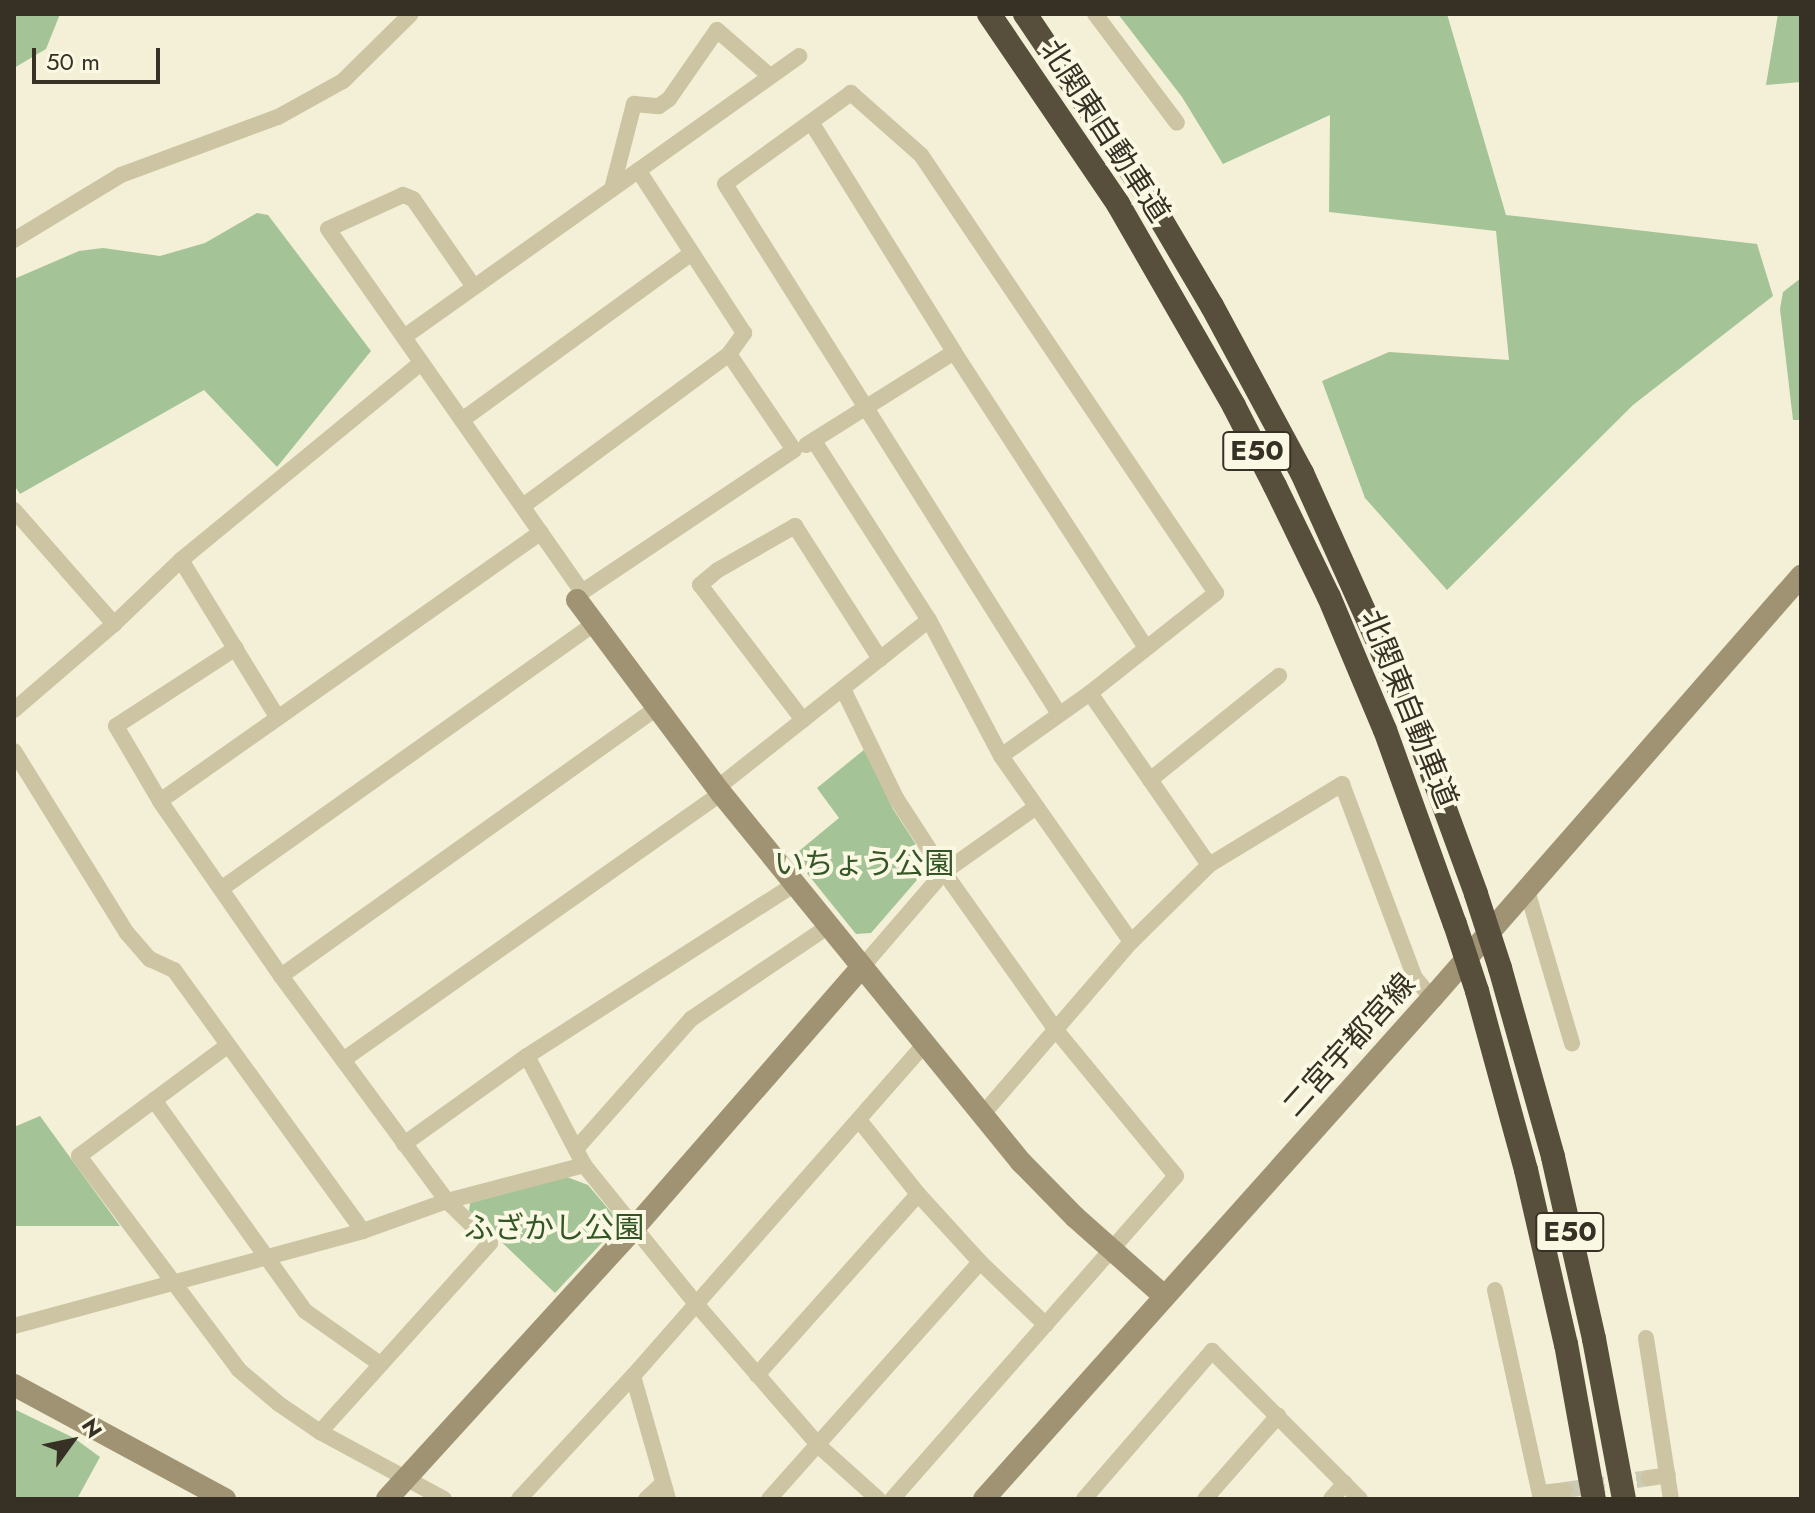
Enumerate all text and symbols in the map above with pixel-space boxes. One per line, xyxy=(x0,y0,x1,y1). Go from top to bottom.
scale bar xyxy=(36,32,164,82)
street label: 北関東自動車道 xyxy=(1033,33,1177,229)
text: 50 m xyxy=(46,44,100,79)
road number: E50 xyxy=(1221,427,1293,475)
street label: 北関東自動車道 xyxy=(1353,605,1465,813)
park label: いちょう公園 xyxy=(774,846,954,882)
street label: 二宮宇都宮線 xyxy=(1275,966,1423,1124)
road number: E50 xyxy=(1534,1208,1606,1256)
park label: ふざかし公園 xyxy=(464,1210,644,1246)
north arrow xyxy=(32,1401,112,1481)
text: N xyxy=(74,1412,110,1444)

